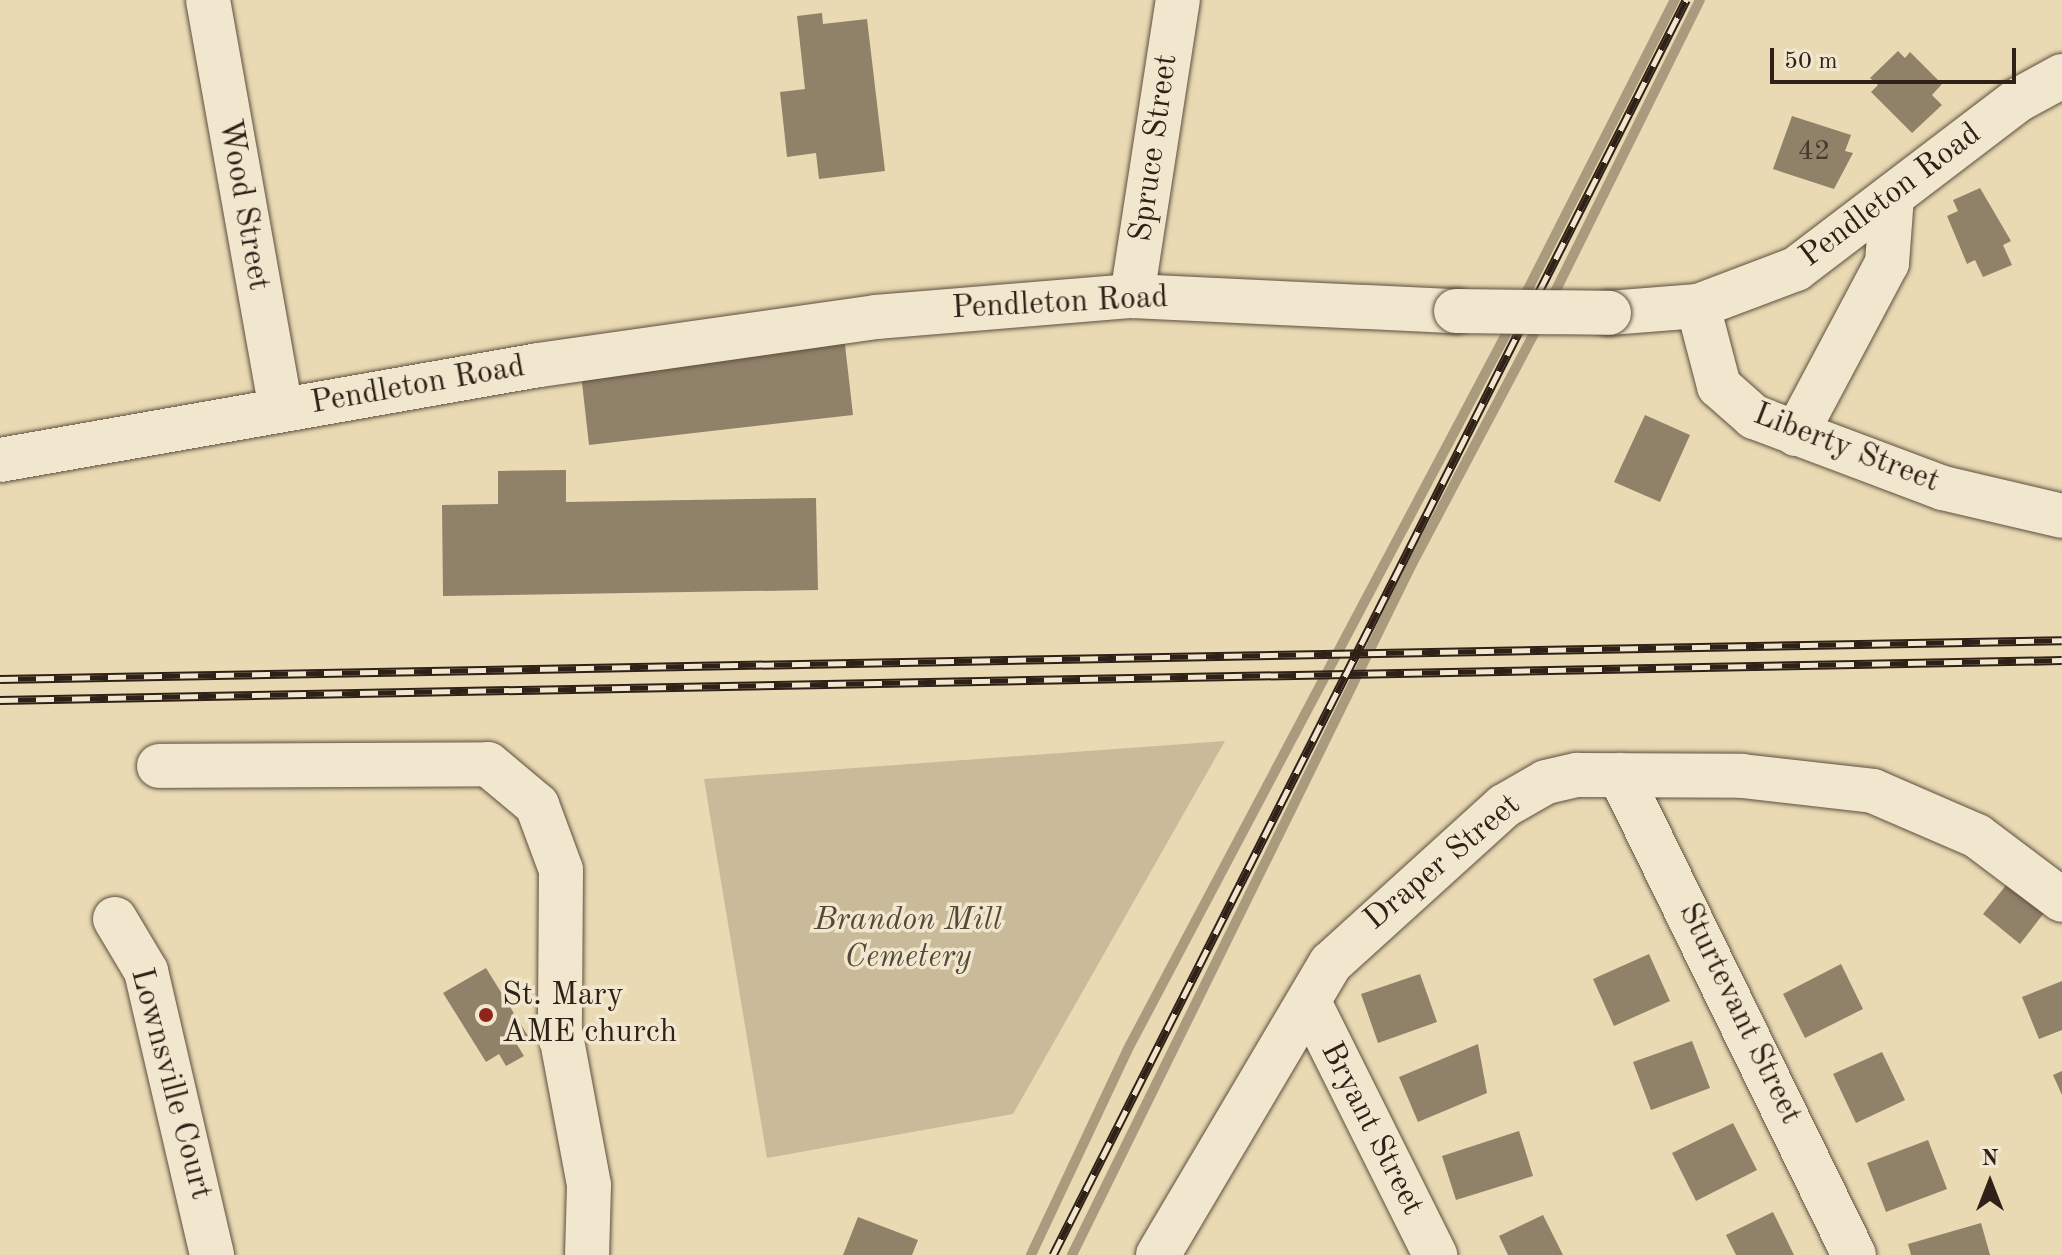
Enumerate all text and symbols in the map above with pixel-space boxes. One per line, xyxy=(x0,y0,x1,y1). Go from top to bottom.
scale bar xyxy=(1774,32,2020,82)
text: 50 m xyxy=(1784,50,1838,74)
street label: Spruce Street xyxy=(1123,52,1187,244)
street label: Pendleton Road xyxy=(1793,115,1989,277)
street label: Wood Street xyxy=(209,116,277,294)
house number: 42 xyxy=(1798,135,1830,169)
street label: Pendleton Road xyxy=(951,279,1169,329)
street label: Pendleton Road xyxy=(308,348,528,424)
street label: Liberty Street xyxy=(1748,396,1944,502)
street label: Draper Street xyxy=(1357,787,1529,939)
street label: Sturtevant Street xyxy=(1669,897,1809,1131)
park label: Brandon Mill Cemetery xyxy=(814,903,1002,978)
street label: Lownsville Court xyxy=(121,964,219,1204)
place label: St. Mary AME church xyxy=(502,978,677,1053)
marker: St. Mary AME church xyxy=(477,1006,495,1024)
street label: Bryant Street xyxy=(1311,1036,1431,1222)
north arrow xyxy=(1950,1143,2030,1223)
text: N xyxy=(1982,1148,1998,1170)

